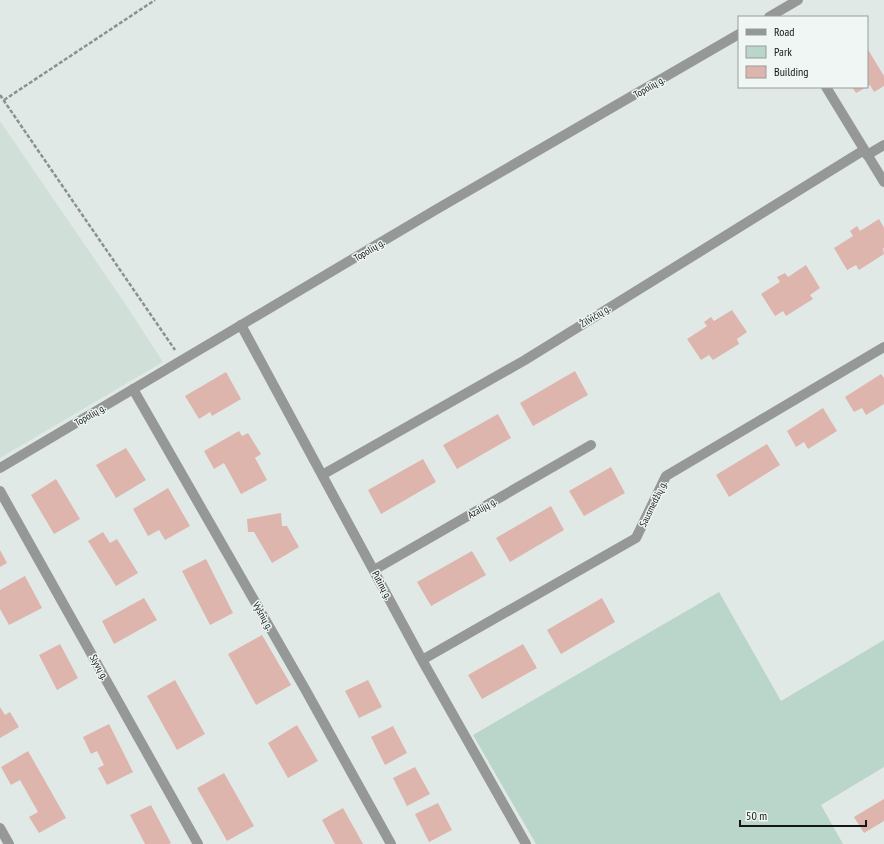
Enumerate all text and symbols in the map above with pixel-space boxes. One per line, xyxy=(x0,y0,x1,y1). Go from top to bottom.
legend xyxy=(738,16,868,88)
text: Road xyxy=(774,24,794,39)
text: Park xyxy=(774,44,792,59)
text: Building xyxy=(774,64,809,79)
street label: Topolių g. xyxy=(631,73,667,101)
street label: Topolių g. xyxy=(351,236,387,264)
street label: Žilvičių g. xyxy=(577,302,613,330)
street label: Topolių g. xyxy=(72,401,108,429)
street label: Sausmedžių g. xyxy=(636,479,670,529)
street label: Azalijų g. xyxy=(465,494,499,521)
street label: Putinų g. xyxy=(369,569,395,602)
street label: Vyšnių g. xyxy=(249,599,276,633)
street label: Slyvų g. xyxy=(87,652,111,682)
scale bar xyxy=(740,802,866,828)
text: 50 m xyxy=(746,808,767,823)

